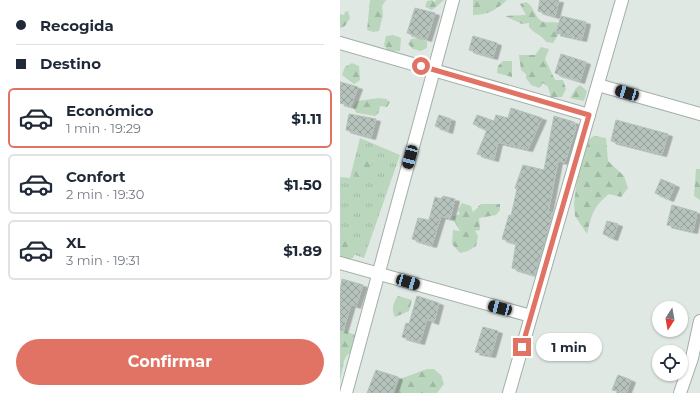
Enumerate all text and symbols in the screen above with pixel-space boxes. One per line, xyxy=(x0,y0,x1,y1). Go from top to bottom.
text: Recogida xyxy=(40,16,114,35)
text: Destino xyxy=(40,54,101,73)
route start xyxy=(412,57,430,75)
car xyxy=(614,84,640,102)
icon: car xyxy=(18,100,54,136)
text: Económico xyxy=(66,101,154,120)
text: $1.11 xyxy=(291,109,322,128)
text: 1 min · 19:29 xyxy=(66,120,141,136)
car xyxy=(401,144,419,170)
icon: car xyxy=(18,166,54,202)
text: Confort xyxy=(66,167,126,186)
text: $1.50 xyxy=(284,175,322,194)
text: 2 min · 19:30 xyxy=(66,186,144,202)
icon: car xyxy=(18,232,54,268)
text: XL xyxy=(66,233,85,252)
text: $1.89 xyxy=(283,241,322,260)
text: 3 min · 19:31 xyxy=(66,252,140,268)
car xyxy=(395,273,421,291)
car xyxy=(487,299,513,317)
north arrow xyxy=(652,301,688,337)
map controls xyxy=(652,301,688,381)
callout: 1 min xyxy=(536,333,602,361)
route end xyxy=(513,338,531,356)
button: Confirmar xyxy=(16,339,324,385)
text: 1 min xyxy=(551,339,587,355)
button: locate xyxy=(652,345,688,381)

